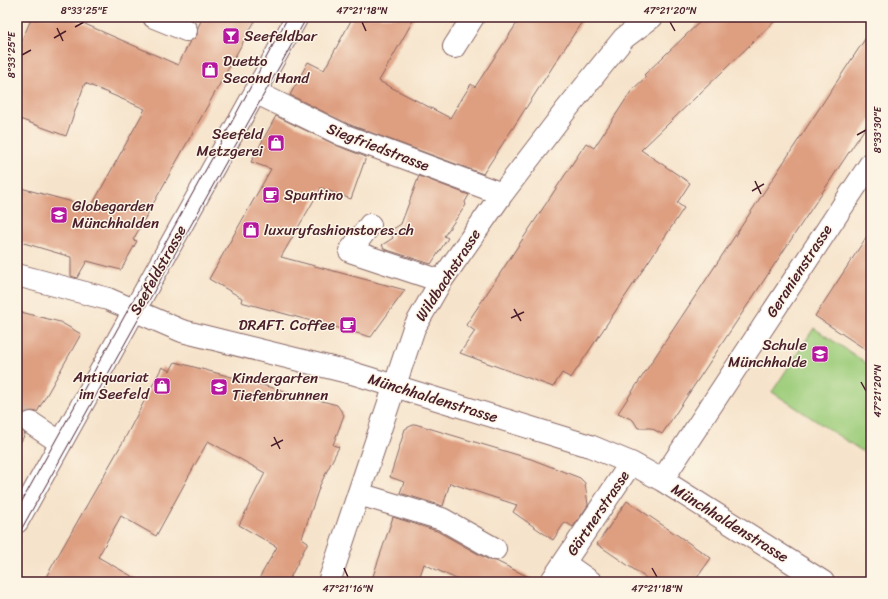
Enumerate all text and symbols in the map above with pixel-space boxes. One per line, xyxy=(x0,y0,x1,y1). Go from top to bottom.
text: 8°33'25"E xyxy=(61,2,109,20)
text: 47°21'18"N xyxy=(336,2,388,20)
text: 47°21'20"N xyxy=(643,2,697,20)
place label: Seefeldbar xyxy=(244,23,318,49)
bar icon: Seefeldbar xyxy=(221,26,241,46)
text: 8°33'25"E xyxy=(3,30,21,78)
place label: Duetto Second Hand xyxy=(223,48,310,91)
shop icon: Duetto Second Hand xyxy=(200,60,220,80)
text: 8°33'30"E xyxy=(869,105,887,153)
street label: Siegfriedstrasse xyxy=(323,115,433,179)
place label: Seefeld Metzgerei xyxy=(197,121,264,164)
shop icon: Seefeld Metzgerei xyxy=(266,133,286,153)
place label: Spuntino xyxy=(284,182,344,208)
cafe icon: Spuntino xyxy=(261,185,281,205)
place label: Globegarden Münchhalden xyxy=(72,193,159,236)
school or university icon: Globegarden Münchhalden xyxy=(49,205,69,225)
place label: luxuryfashionstores.ch xyxy=(264,217,414,243)
street label: Geranienstrasse xyxy=(759,219,839,323)
street label: Seefeldstrasse xyxy=(122,220,194,320)
shop icon: luxuryfashionstores.ch xyxy=(241,220,261,240)
street label: Wildbachstrasse xyxy=(408,223,488,326)
place label: DRAFT. Coffee xyxy=(238,312,335,338)
cafe icon: DRAFT. Coffee xyxy=(338,315,358,335)
place label: Schule Münchhalde xyxy=(728,332,807,375)
school or university icon: Schule Münchhalde xyxy=(810,344,830,364)
place label: Antiquariat im Seefeld xyxy=(72,364,150,407)
text: 47°21'20"N xyxy=(869,364,887,418)
place label: Kindergarten Tiefenbrunnen xyxy=(232,365,328,408)
street label: Münchhaldenstrasse xyxy=(365,366,501,430)
shop icon: Antiquariat im Seefeld xyxy=(152,376,172,396)
school or university icon: Kindergarten Tiefenbrunnen xyxy=(209,377,229,397)
street label: Gärtnerstrasse xyxy=(560,465,636,561)
street label: Münchhaldenstrasse xyxy=(666,476,794,570)
text: 47°21'16"N xyxy=(322,580,374,598)
text: 47°21'18"N xyxy=(631,580,683,598)

